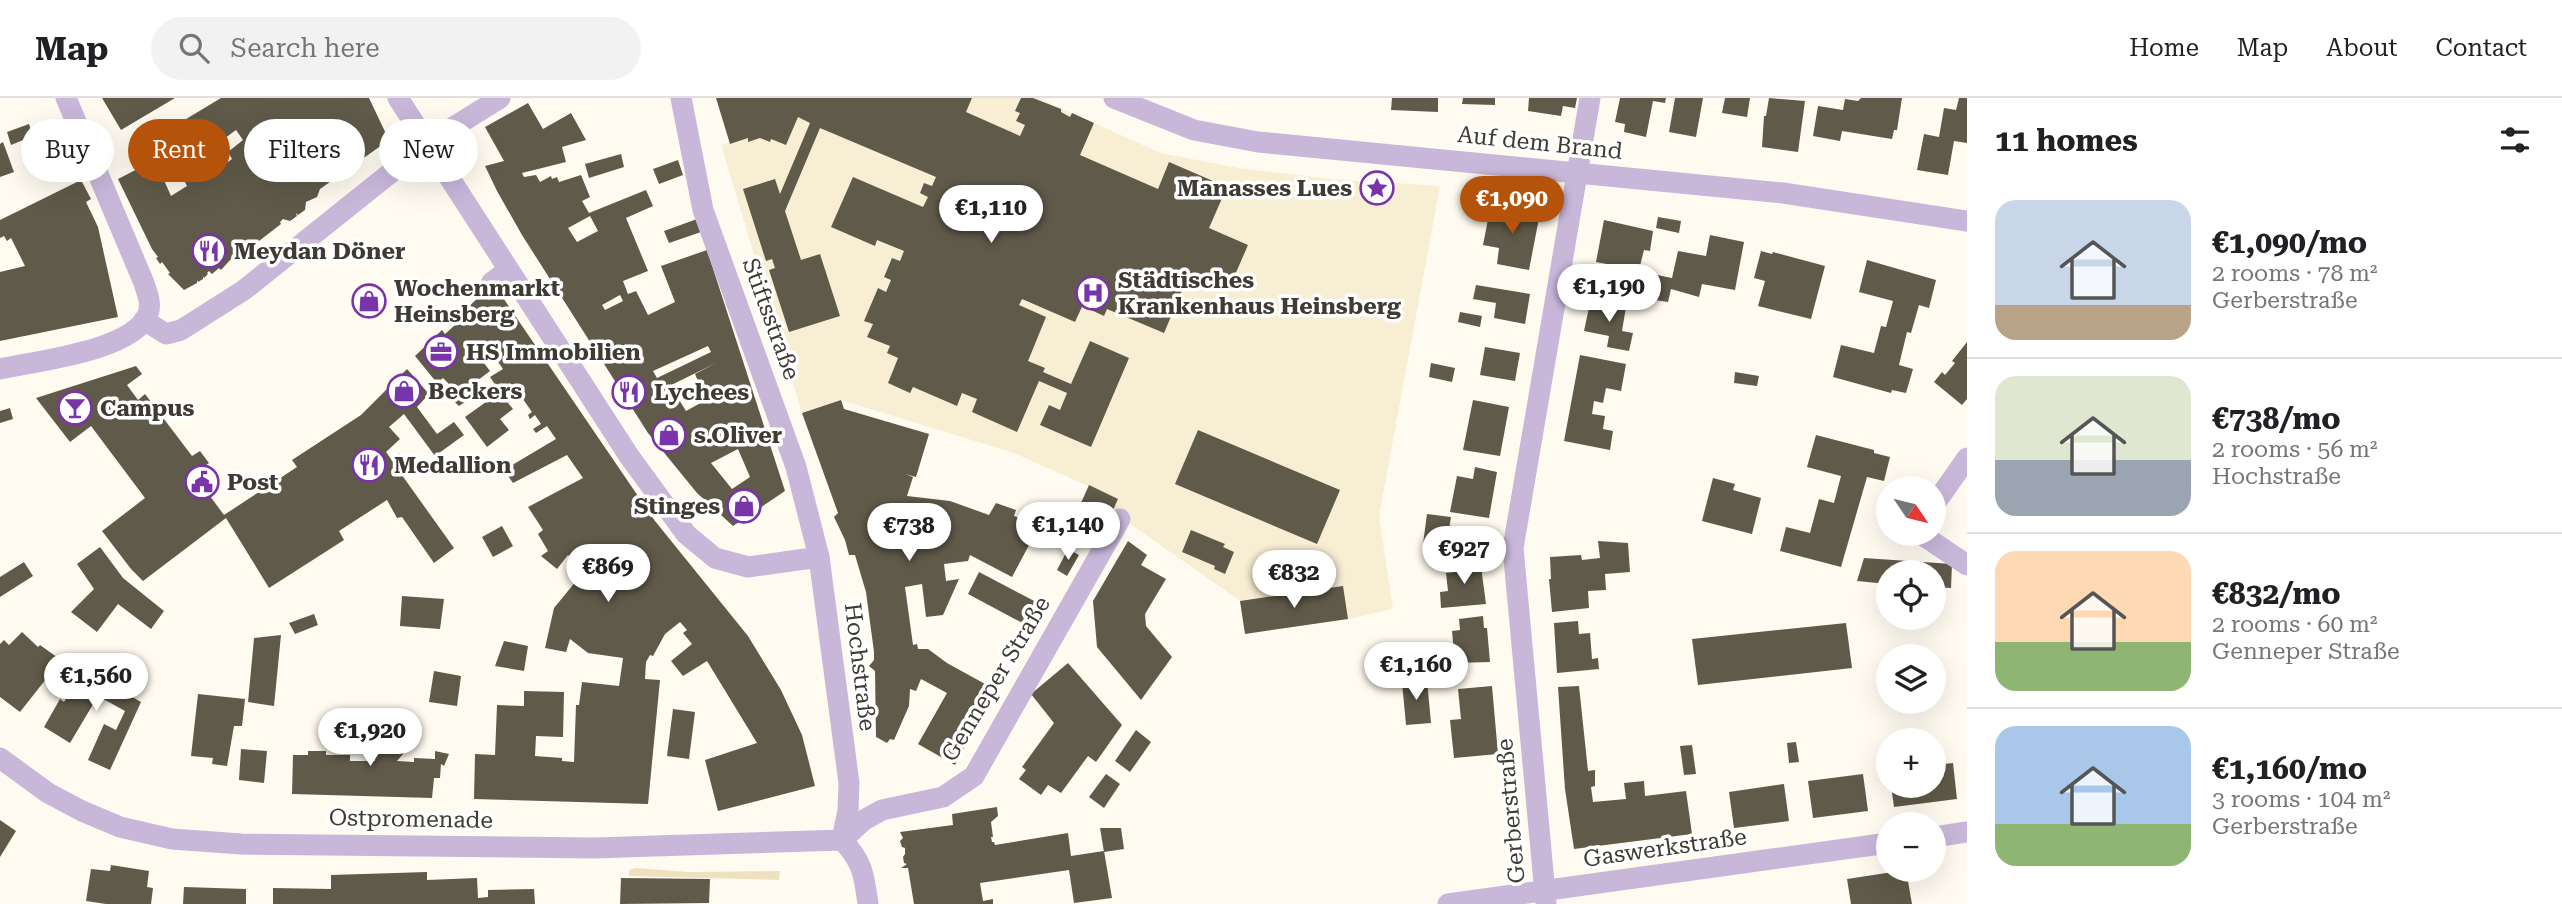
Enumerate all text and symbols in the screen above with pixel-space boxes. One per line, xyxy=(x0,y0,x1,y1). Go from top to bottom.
search box xyxy=(151,17,641,80)
text: Map xyxy=(35,29,109,68)
icon: search xyxy=(175,29,213,67)
text: Search here xyxy=(231,33,380,63)
text: Home xyxy=(2129,34,2199,62)
text: Map xyxy=(2237,34,2288,62)
text: About xyxy=(2326,34,2397,62)
text: Contact xyxy=(2435,34,2527,62)
chip: Buy xyxy=(21,119,114,182)
chip: Rent xyxy=(128,119,230,182)
chip: Filters xyxy=(244,119,365,182)
chip: New xyxy=(379,119,478,182)
street label: Auf dem Brand xyxy=(1456,121,1624,165)
icon: filters xyxy=(2496,121,2534,159)
text: 11 homes xyxy=(1995,123,2138,158)
place icon: Manasses Lues xyxy=(1358,169,1396,207)
place label: Manasses Lues xyxy=(1177,175,1352,202)
pin: €1,090 xyxy=(1455,176,1569,236)
text: €1,090 xyxy=(1476,185,1548,212)
pin: €1,110 xyxy=(934,186,1048,245)
text: €1,110 xyxy=(955,194,1027,221)
text: €1,090/mo xyxy=(2212,225,2367,260)
icon: home xyxy=(2051,228,2135,312)
restaurant icon: Meydan Döner xyxy=(190,232,228,270)
place label: Meydan Döner xyxy=(234,238,405,265)
street label: Stiftsstraße xyxy=(737,255,805,383)
text: 2 rooms · 78 m² xyxy=(2212,260,2378,287)
pin: €1,190 xyxy=(1552,264,1666,324)
place label: Städtisches Krankenhaus Heinsberg xyxy=(1118,267,1402,320)
text: €1,190 xyxy=(1573,273,1645,300)
hospital icon: Städtisches Krankenhaus Heinsberg xyxy=(1074,274,1112,312)
place label: Wochenmarkt Heinsberg xyxy=(394,275,560,328)
shop icon: Wochenmarkt Heinsberg xyxy=(350,282,388,320)
text: Gerberstraße xyxy=(2212,287,2358,314)
office icon: HS Immobilien xyxy=(422,333,460,371)
place label: HS Immobilien xyxy=(466,339,641,366)
shop icon: Beckers xyxy=(385,372,423,410)
restaurant icon: Lychees xyxy=(610,373,648,411)
place label: Beckers xyxy=(428,378,522,405)
place label: Lychees xyxy=(654,379,749,406)
bar icon: Campus xyxy=(56,389,94,427)
place label: Campus xyxy=(100,395,195,422)
text: €738/mo xyxy=(2212,401,2341,436)
icon: home xyxy=(2051,404,2135,488)
shop icon: s.Oliver xyxy=(650,416,688,454)
place label: s.Oliver xyxy=(694,422,782,449)
text: 2 rooms · 56 m² xyxy=(2212,436,2378,463)
restaurant icon: Medallion xyxy=(350,446,388,484)
place label: Medallion xyxy=(394,452,512,479)
public building icon: Post xyxy=(183,463,221,501)
text: Hochstraße xyxy=(2212,463,2341,490)
place label: Post xyxy=(227,469,278,496)
north arrow xyxy=(1876,476,1946,546)
map controls xyxy=(1876,476,1946,882)
shop icon: Stinges xyxy=(725,487,763,525)
place label: Stinges xyxy=(634,493,720,520)
pin: €1,140 xyxy=(1011,503,1125,562)
pin: €738 xyxy=(868,504,950,563)
text: €1,140 xyxy=(1032,511,1104,538)
text: €738 xyxy=(883,512,935,539)
pin: €927 xyxy=(1423,526,1505,586)
text: €927 xyxy=(1438,535,1490,562)
pin: €869 xyxy=(567,545,649,604)
pin: €832 xyxy=(1253,550,1335,610)
text: €869 xyxy=(582,553,634,580)
text: €832 xyxy=(1268,559,1320,586)
button: locate xyxy=(1876,560,1946,630)
text: €832/mo xyxy=(2212,576,2341,611)
icon: home xyxy=(2051,579,2135,663)
street label: Genneper Straße xyxy=(936,592,1056,766)
street label: Hochstraße xyxy=(839,601,881,733)
text: 2 rooms · 60 m² xyxy=(2212,611,2378,638)
text: Genneper Straße xyxy=(2212,638,2400,665)
pin: €1,160 xyxy=(1359,642,1473,702)
button: layers xyxy=(1876,644,1946,714)
text: €1,160 xyxy=(1380,651,1452,678)
pin: €1,560 xyxy=(39,654,153,713)
text: €1,560 xyxy=(60,662,132,689)
pin: €1,920 xyxy=(313,708,427,768)
text: €1,920 xyxy=(334,717,406,744)
button: + xyxy=(1876,728,1946,798)
street label: Gerberstraße xyxy=(1491,737,1531,885)
text: €1,160/mo xyxy=(2212,751,2367,786)
icon: home xyxy=(2051,754,2135,838)
text: 3 rooms · 104 m² xyxy=(2212,786,2390,813)
street label: Ostpromenade xyxy=(329,804,493,834)
button: − xyxy=(1876,812,1946,882)
text: Gerberstraße xyxy=(2212,813,2358,840)
street label: Gaswerkstraße xyxy=(1582,823,1748,873)

